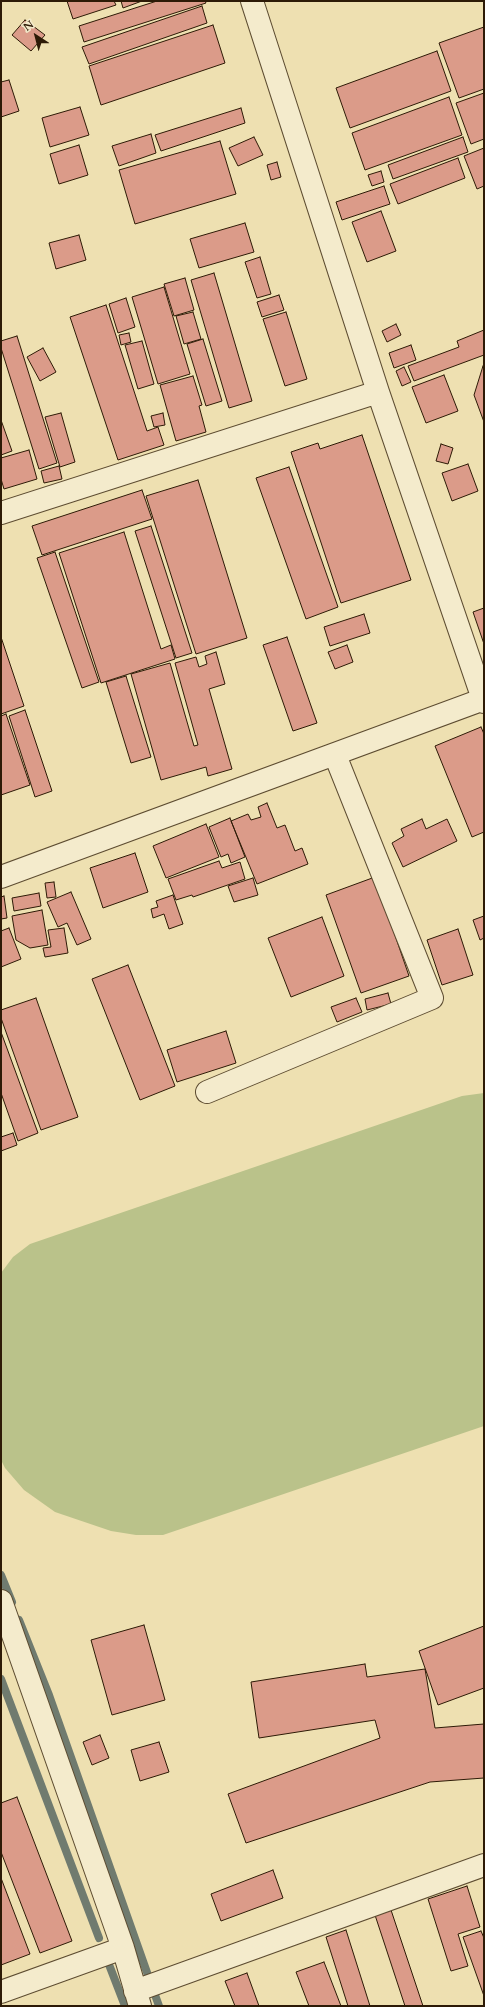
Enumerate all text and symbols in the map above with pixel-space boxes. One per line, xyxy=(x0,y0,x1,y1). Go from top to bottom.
north arrow xyxy=(16,16,56,56)
text: N xyxy=(20,17,37,35)

